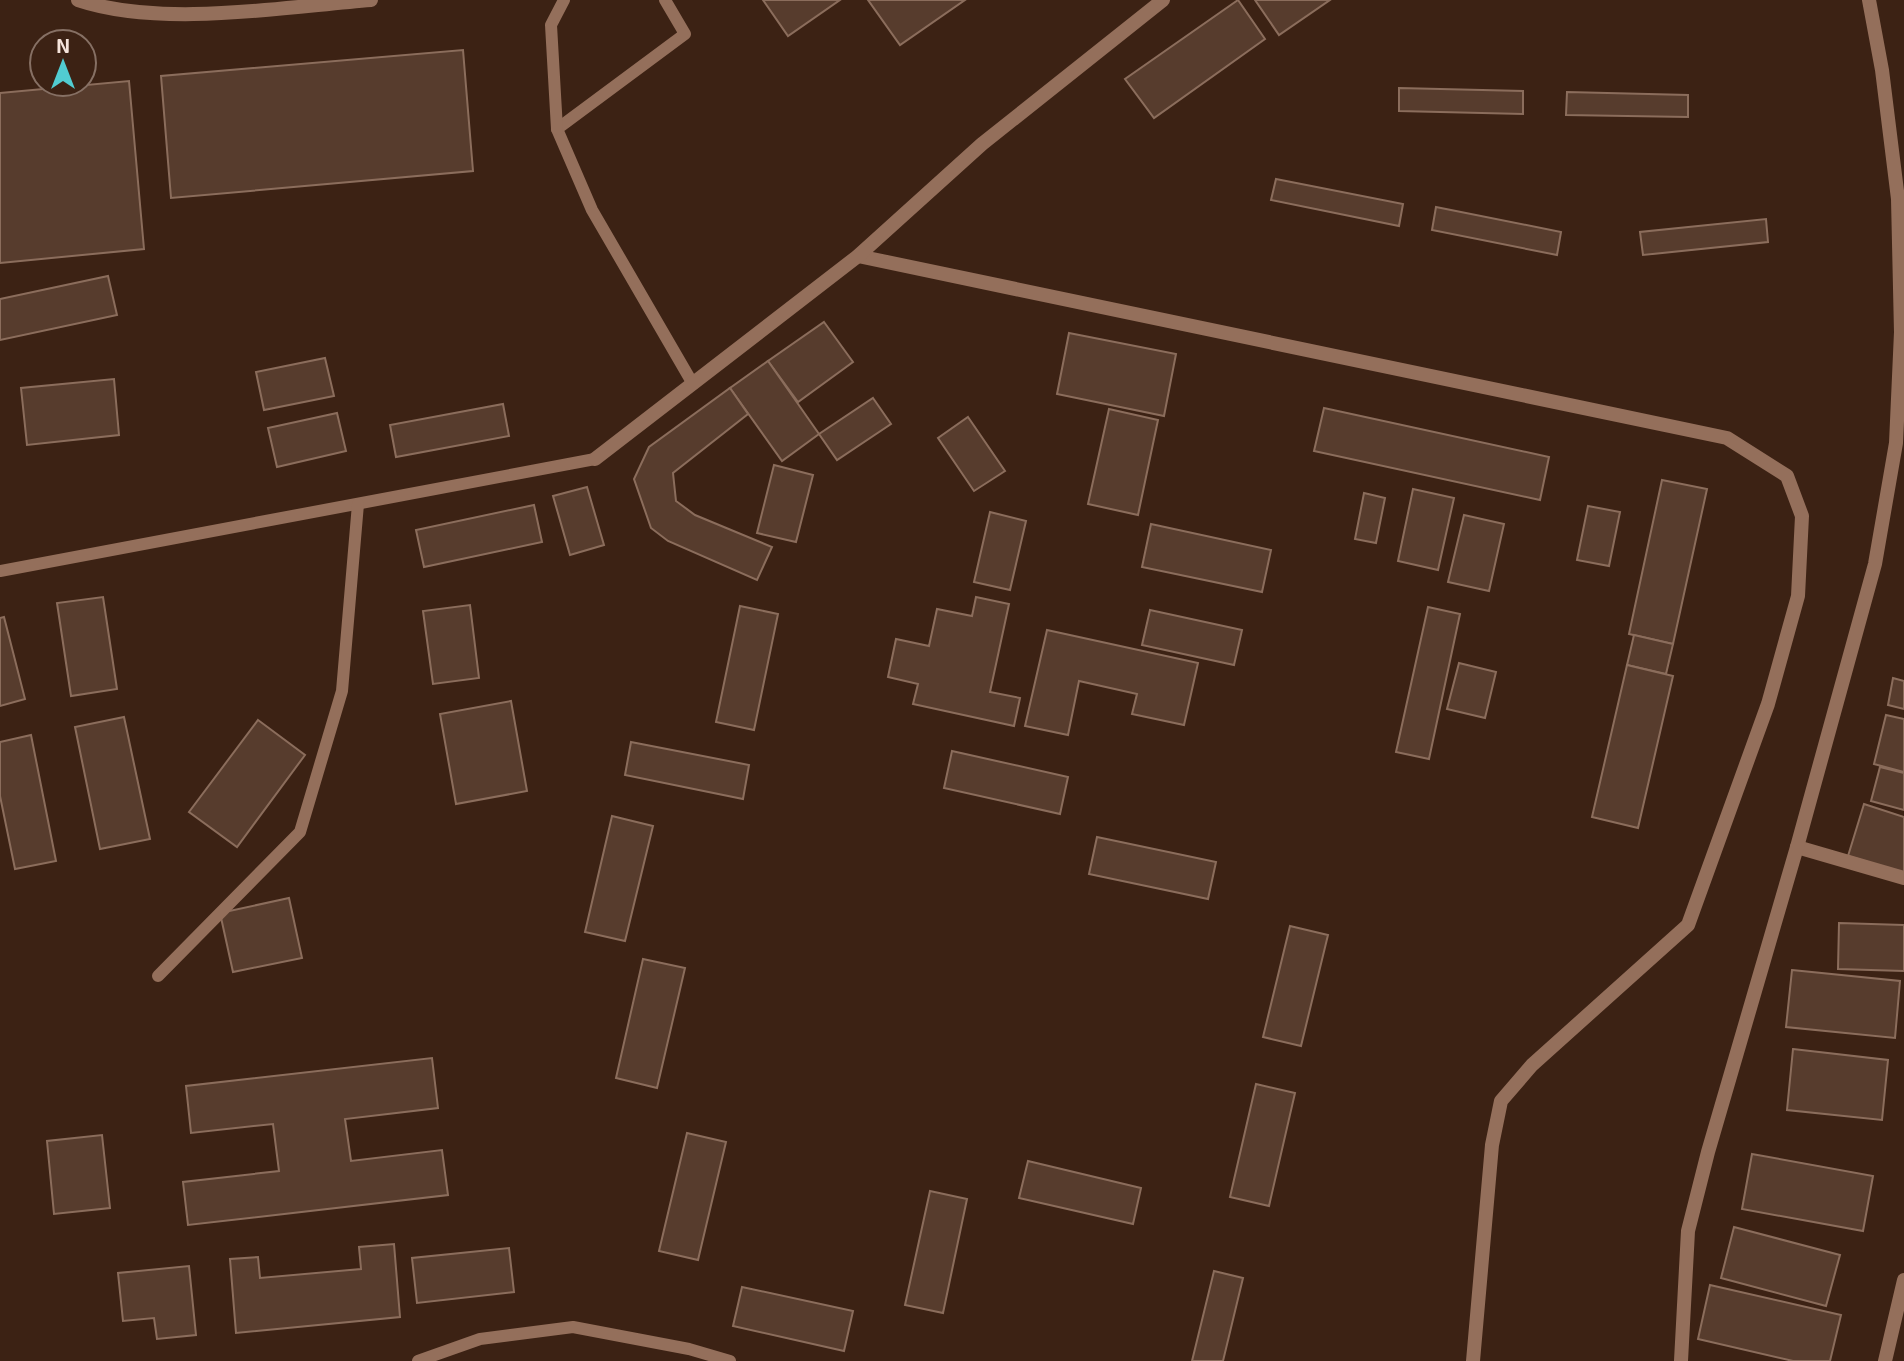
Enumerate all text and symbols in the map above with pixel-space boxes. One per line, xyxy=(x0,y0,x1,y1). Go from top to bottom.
north arrow xyxy=(28,28,98,98)
text: N xyxy=(56,34,70,57)

